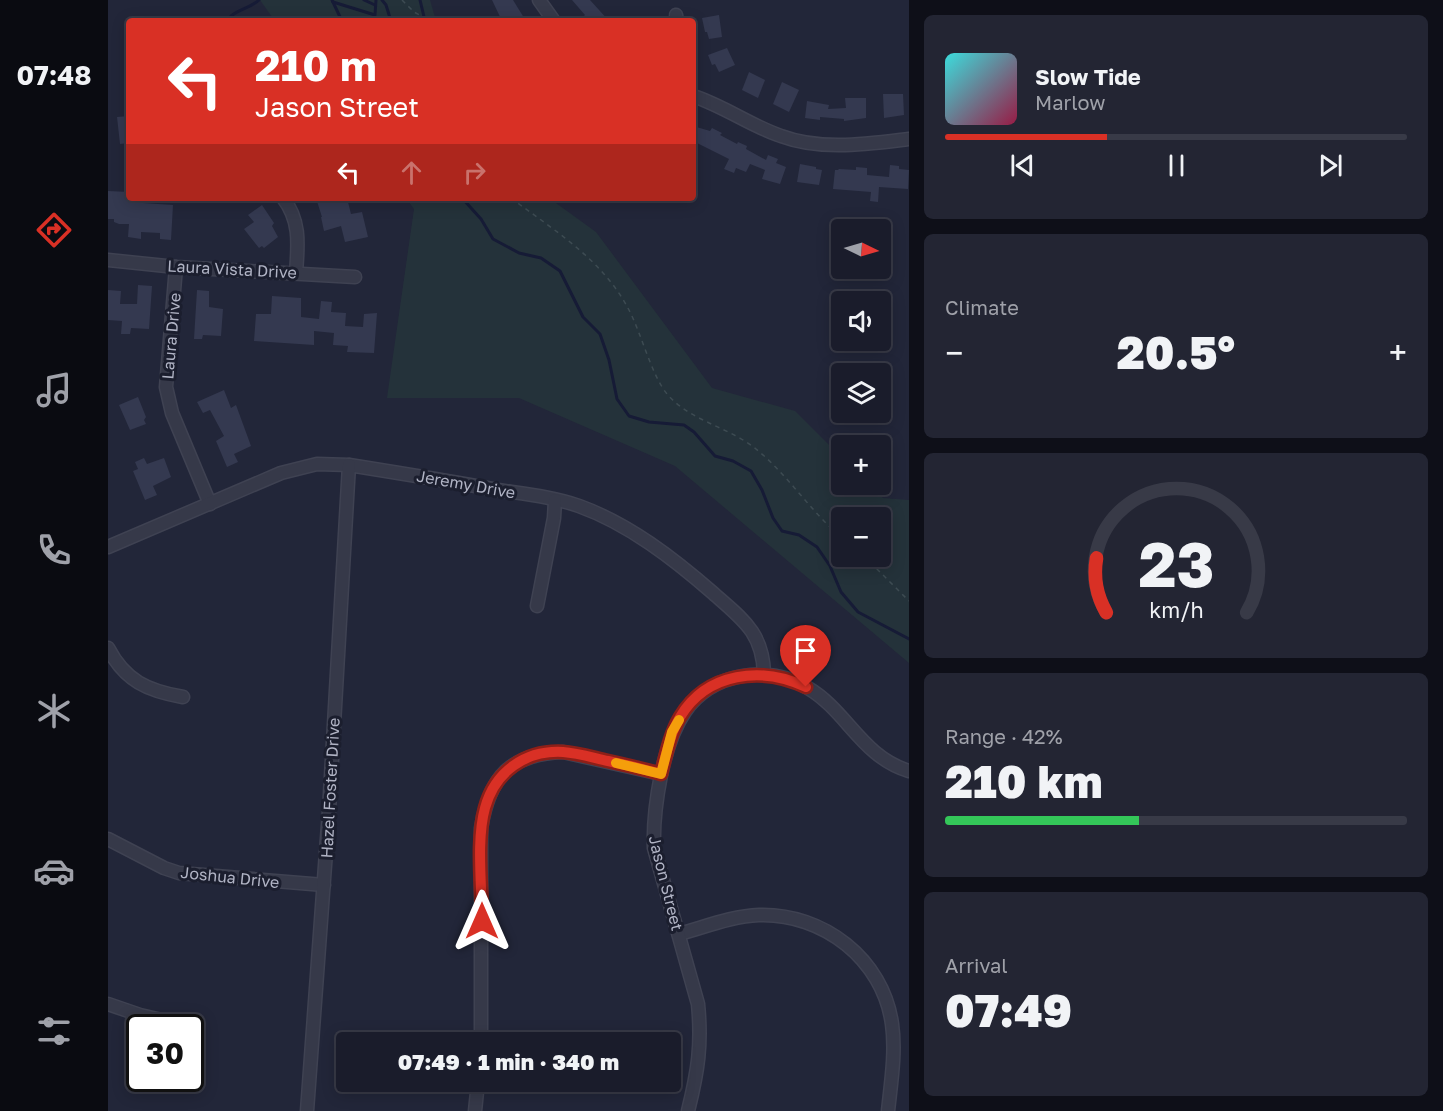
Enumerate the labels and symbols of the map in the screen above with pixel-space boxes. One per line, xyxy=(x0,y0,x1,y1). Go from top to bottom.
north arrow xyxy=(831,219,891,279)
street label: Laura Vista Drive xyxy=(167,256,297,282)
street label: Laura Drive xyxy=(157,292,185,380)
street label: Jeremy Drive xyxy=(415,465,517,503)
pin xyxy=(780,625,831,687)
street label: Hazel Foster Drive xyxy=(316,717,344,859)
street label: Jason Street xyxy=(645,833,687,933)
street label: Joshua Drive xyxy=(180,862,280,892)
position arrow xyxy=(450,889,514,953)
speed limit sign: 30 xyxy=(126,1014,204,1092)

